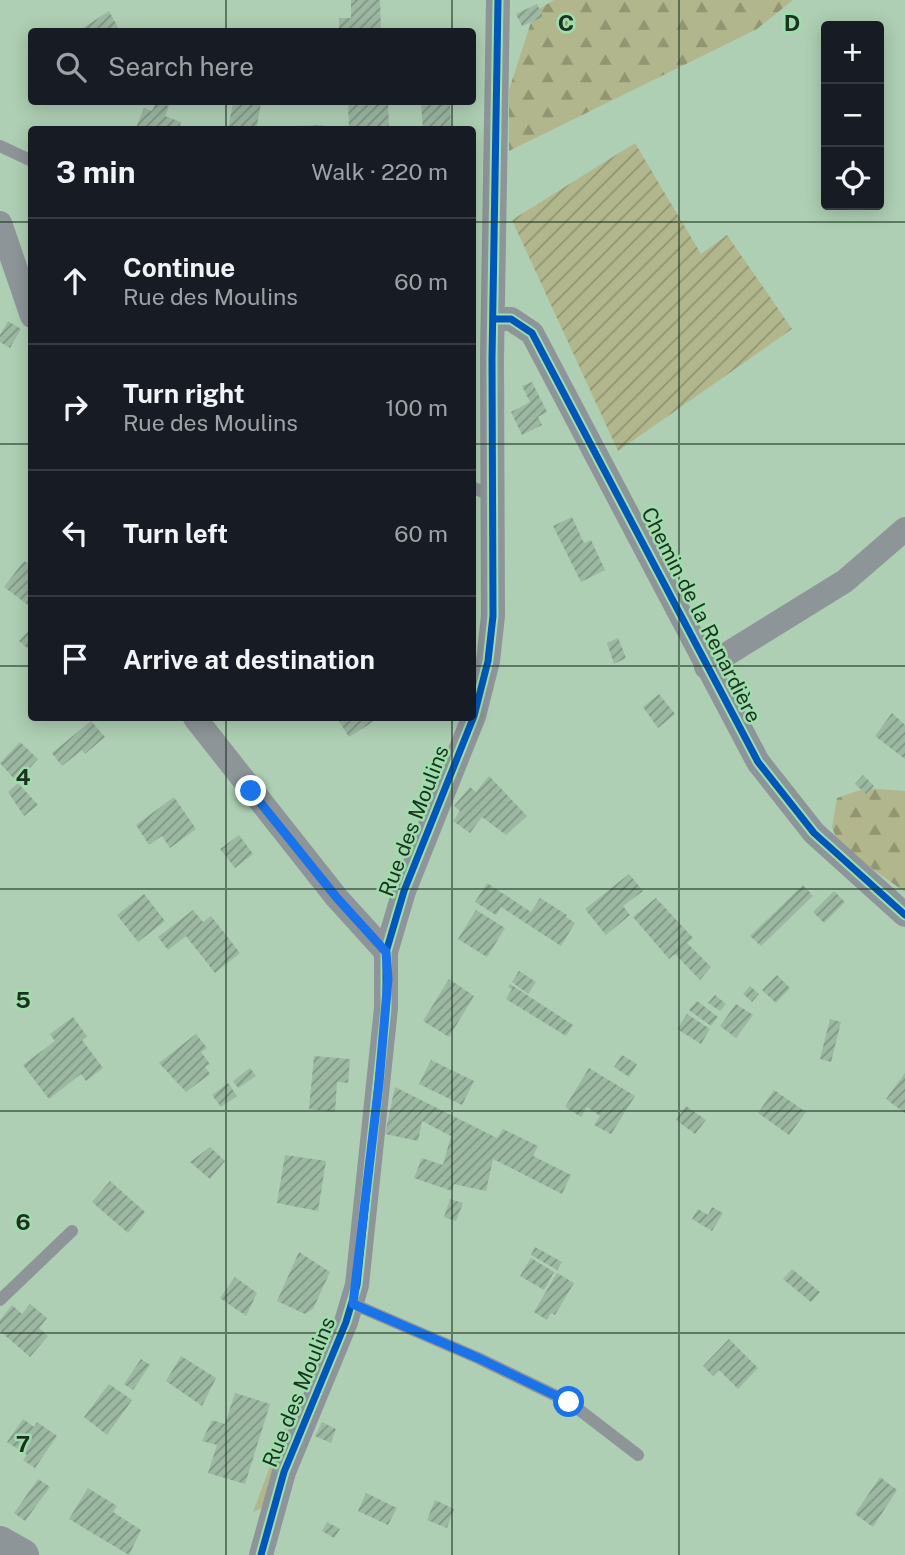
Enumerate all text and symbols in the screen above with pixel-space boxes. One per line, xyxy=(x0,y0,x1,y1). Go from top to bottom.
text: C xyxy=(558,9,574,36)
text: D xyxy=(784,9,800,36)
map controls xyxy=(821,21,884,210)
button: + xyxy=(821,21,884,84)
search box xyxy=(28,28,476,105)
icon: search xyxy=(52,48,90,86)
text: Search here xyxy=(108,51,254,82)
button: − xyxy=(821,84,884,147)
button: locate xyxy=(821,147,884,210)
text: 3 min xyxy=(56,154,135,190)
text: Walk · 220 m xyxy=(311,158,448,185)
text: Continue xyxy=(123,252,235,283)
icon: ahead xyxy=(56,262,94,300)
text: 60 m xyxy=(394,268,448,295)
text: Rue des Moulins xyxy=(123,283,298,310)
text: Turn right xyxy=(123,378,245,409)
icon: right xyxy=(56,388,94,426)
text: 100 m xyxy=(385,394,448,421)
text: Rue des Moulins xyxy=(123,409,298,436)
street label: Chemin de la Renardière xyxy=(636,503,767,727)
icon: left xyxy=(56,514,94,552)
text: Turn left xyxy=(123,518,228,549)
text: 60 m xyxy=(394,520,448,547)
icon: arrive xyxy=(56,640,94,678)
text: Arrive at destination xyxy=(123,644,375,675)
street label: Rue des Moulins xyxy=(373,742,454,900)
text: 4 xyxy=(15,763,31,790)
route end xyxy=(235,775,266,806)
text: 5 xyxy=(15,986,31,1013)
text: 6 xyxy=(15,1208,31,1235)
street label: Rue des Moulins xyxy=(257,1313,340,1471)
route start xyxy=(553,1386,584,1417)
text: 7 xyxy=(16,1430,30,1457)

